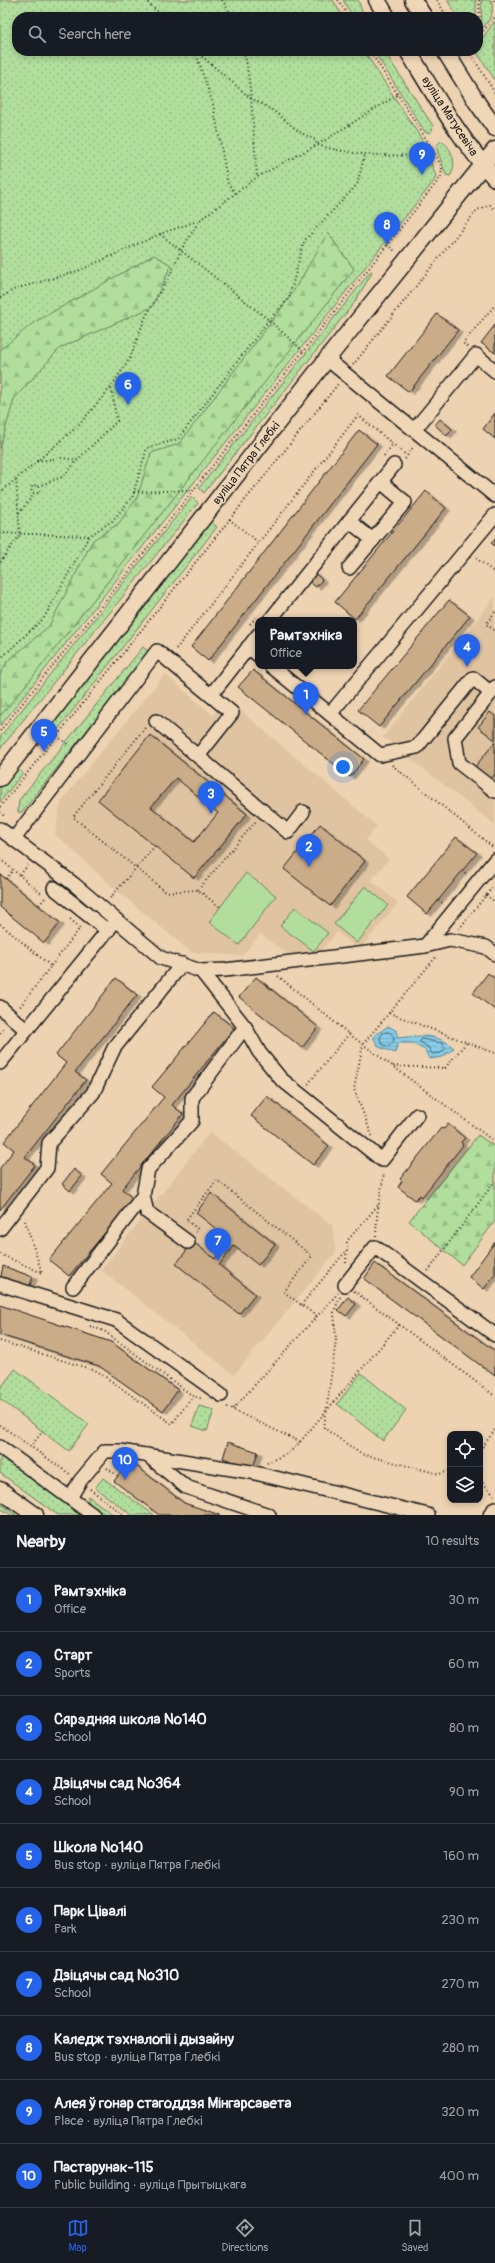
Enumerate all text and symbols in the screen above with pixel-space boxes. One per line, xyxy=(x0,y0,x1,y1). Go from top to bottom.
search box xyxy=(12,12,483,56)
icon: search xyxy=(26,23,48,45)
text: Search here xyxy=(58,25,131,44)
street label: вуліца Матусевіча xyxy=(418,74,481,159)
pin: 9 xyxy=(409,142,435,175)
pin: 8 xyxy=(374,212,400,245)
pin: 6 xyxy=(115,372,141,405)
street label: вуліца Пятра Глебкі xyxy=(209,419,283,508)
popup xyxy=(255,617,357,669)
text: Рамтэхніка xyxy=(270,626,342,645)
pin: 4 xyxy=(454,634,480,667)
text: Office xyxy=(270,645,302,661)
pin: 1 xyxy=(293,682,319,715)
pin: 5 xyxy=(31,719,57,752)
your location xyxy=(333,757,353,777)
pin: 3 xyxy=(198,781,224,814)
pin: 2 xyxy=(296,834,322,867)
pin: 7 xyxy=(205,1228,231,1261)
map controls xyxy=(447,1431,483,1503)
button: locate xyxy=(447,1431,483,1467)
pin: 10 xyxy=(112,1447,138,1480)
button: layers xyxy=(447,1467,483,1503)
text: Nearby xyxy=(16,1531,65,1552)
text: 10 results xyxy=(425,1533,479,1549)
text: Рамтэхніка xyxy=(54,1582,126,1601)
text: 1 xyxy=(26,1592,32,1608)
text: 30 m xyxy=(449,1592,479,1608)
text: Office xyxy=(54,1601,86,1617)
text: Старт xyxy=(54,1646,92,1665)
text: 2 xyxy=(25,1656,33,1672)
text: 60 m xyxy=(448,1656,479,1672)
text: Sports xyxy=(54,1665,90,1681)
text: Сярэдняя школа №140 xyxy=(54,1710,207,1729)
text: 3 xyxy=(25,1720,33,1736)
text: 80 m xyxy=(449,1720,479,1736)
text: School xyxy=(54,1729,91,1745)
text: Дзіцячы сад №364 xyxy=(54,1774,181,1793)
text: 4 xyxy=(25,1784,33,1800)
text: 90 m xyxy=(449,1784,479,1800)
text: School xyxy=(54,1793,91,1809)
text: Школа №140 xyxy=(54,1838,143,1857)
text: 5 xyxy=(25,1848,33,1864)
text: 160 m xyxy=(443,1848,479,1864)
text: Bus stop · вуліца Пятра Глебкі xyxy=(54,1857,220,1873)
text: Парк Цівалі xyxy=(54,1902,126,1921)
text: 6 xyxy=(25,1912,33,1928)
text: 230 m xyxy=(442,1912,479,1928)
text: Park xyxy=(54,1921,77,1937)
text: Дзіцячы сад №310 xyxy=(54,1966,179,1985)
text: 7 xyxy=(26,1976,32,1992)
text: 270 m xyxy=(442,1976,479,1992)
text: School xyxy=(54,1985,91,2001)
text: Каледж тэхналогіі і дызайну xyxy=(54,2030,234,2049)
text: 8 xyxy=(26,2040,32,2056)
text: 280 m xyxy=(442,2040,479,2056)
text: Bus stop · вуліца Пятра Глебкі xyxy=(54,2049,220,2065)
text: Алея ў гонар стагоддзя Мінгарсавета xyxy=(54,2094,292,2113)
text: 9 xyxy=(26,2104,32,2120)
text: 320 m xyxy=(441,2104,479,2120)
text: Place · вуліца Пятра Глебкі xyxy=(54,2113,203,2129)
text: Пастарунак-115 xyxy=(54,2158,154,2177)
text: 10 xyxy=(22,2168,36,2184)
text: 400 m xyxy=(439,2168,479,2184)
text: Public building · вуліца Прытыцкага xyxy=(54,2177,246,2193)
tab: Map xyxy=(67,2217,89,2254)
tab: Directions xyxy=(222,2217,268,2254)
tab: Saved xyxy=(401,2217,428,2254)

